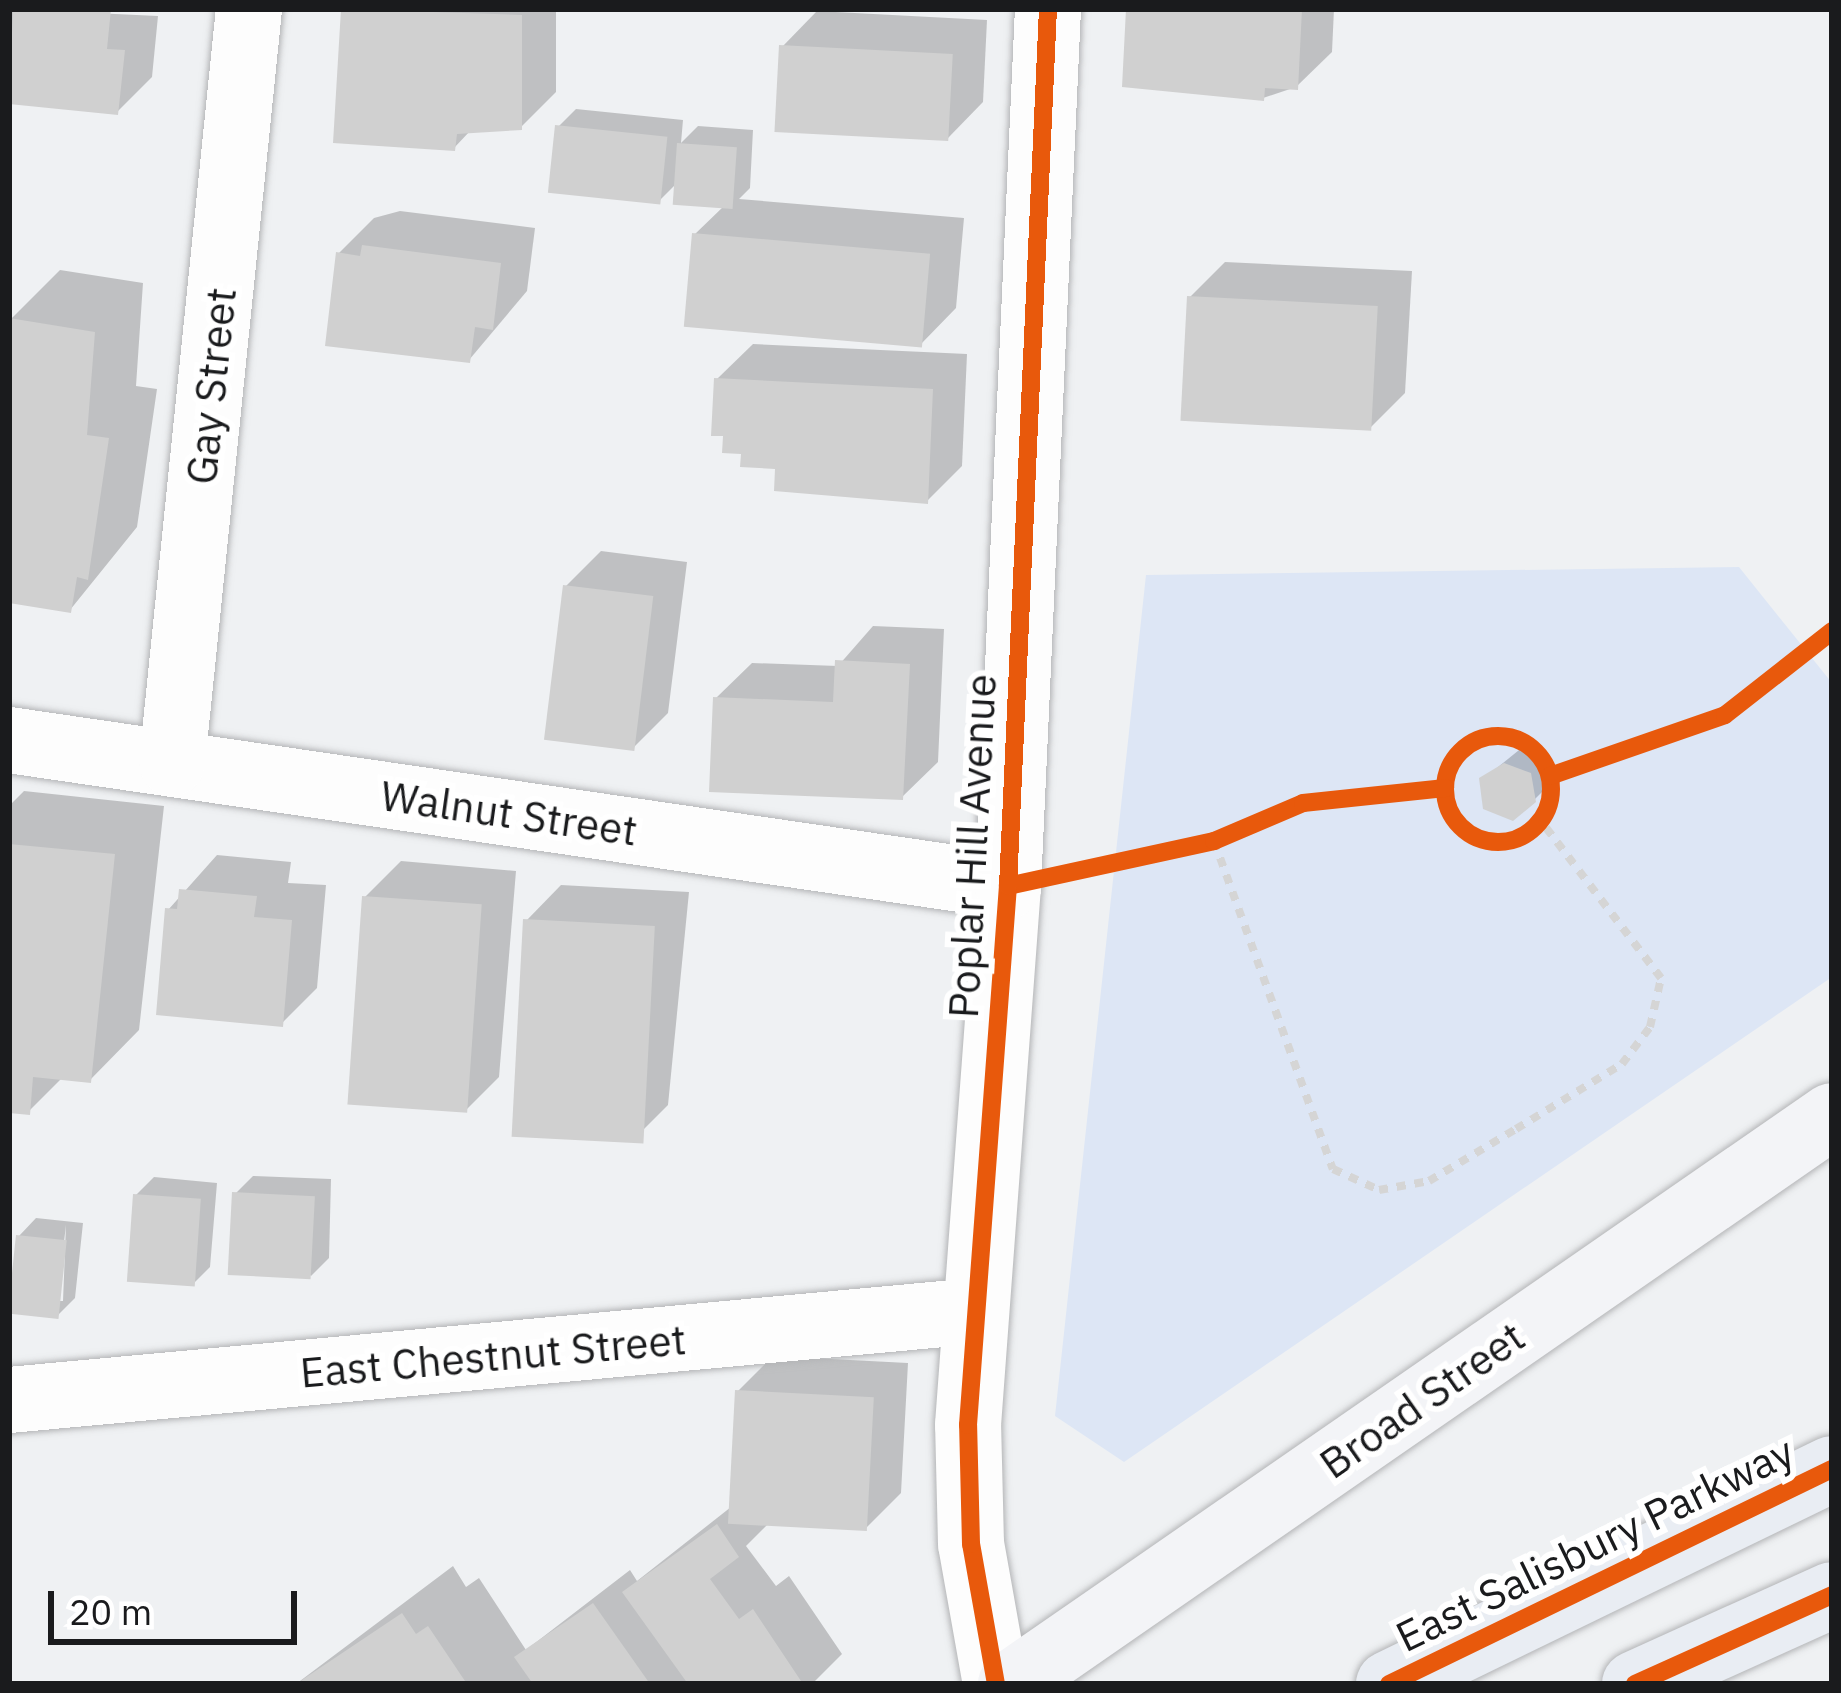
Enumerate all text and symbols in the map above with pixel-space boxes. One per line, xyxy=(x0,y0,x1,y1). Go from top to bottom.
street label: Gay Street xyxy=(176,285,246,487)
street label: Poplar Hill Avenue xyxy=(938,673,1006,1019)
street label: Walnut Street xyxy=(378,770,640,856)
street label: Broad Street xyxy=(1310,1311,1534,1489)
street label: East Chestnut Street xyxy=(298,1314,688,1398)
street label: East Salisbury Parkway xyxy=(1388,1426,1802,1662)
scale bar xyxy=(54,1567,303,1641)
text: 20 m xyxy=(69,1588,152,1635)

